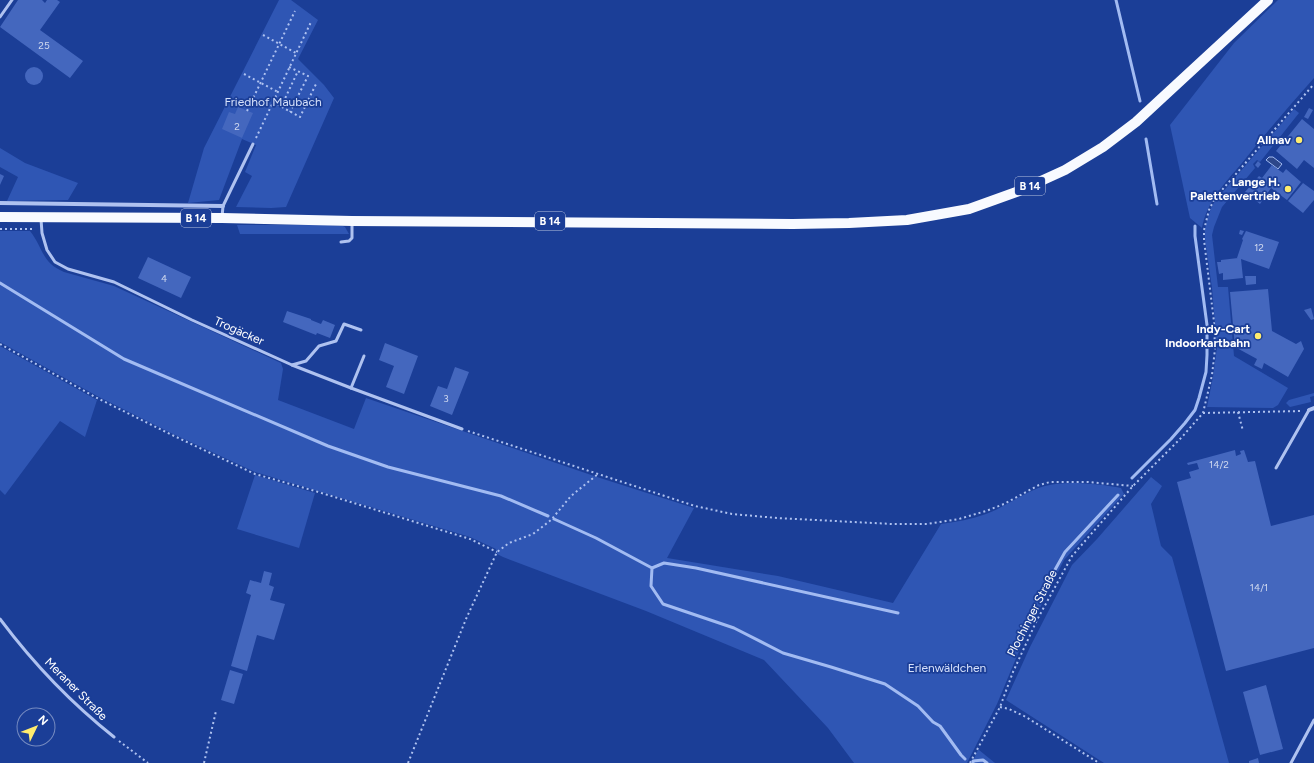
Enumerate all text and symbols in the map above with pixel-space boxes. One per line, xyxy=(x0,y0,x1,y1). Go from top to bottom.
house number: 25 xyxy=(38,39,50,52)
park label: Friedhof Maubach xyxy=(224,95,322,109)
house number: 2 xyxy=(234,120,240,133)
place label: Allnav xyxy=(1257,133,1291,147)
marker: Allnav xyxy=(1294,135,1304,145)
place label: Lange H. Palettenvertrieb xyxy=(1190,175,1280,203)
road number: B 14 xyxy=(1015,177,1045,195)
marker: Lange H. Palettenvertrieb xyxy=(1283,184,1293,194)
road number: B 14 xyxy=(181,209,211,227)
road number: B 14 xyxy=(535,212,565,230)
house number: 12 xyxy=(1254,241,1264,254)
house number: 4 xyxy=(161,272,167,285)
street label: Trogäcker xyxy=(212,314,266,348)
place label: Indy-Cart Indoorkartbahn xyxy=(1165,322,1250,350)
marker: Indy-Cart Indoorkartbahn xyxy=(1253,331,1263,341)
house number: 3 xyxy=(443,392,449,405)
house number: 14/2 xyxy=(1209,458,1229,471)
street label: Plochinger Straße xyxy=(1004,567,1060,659)
house number: 14/1 xyxy=(1250,581,1268,594)
street label: Meraner Straße xyxy=(42,655,110,723)
park label: Erlenwäldchen xyxy=(908,661,987,675)
north arrow xyxy=(16,707,56,747)
text: N xyxy=(35,713,51,728)

